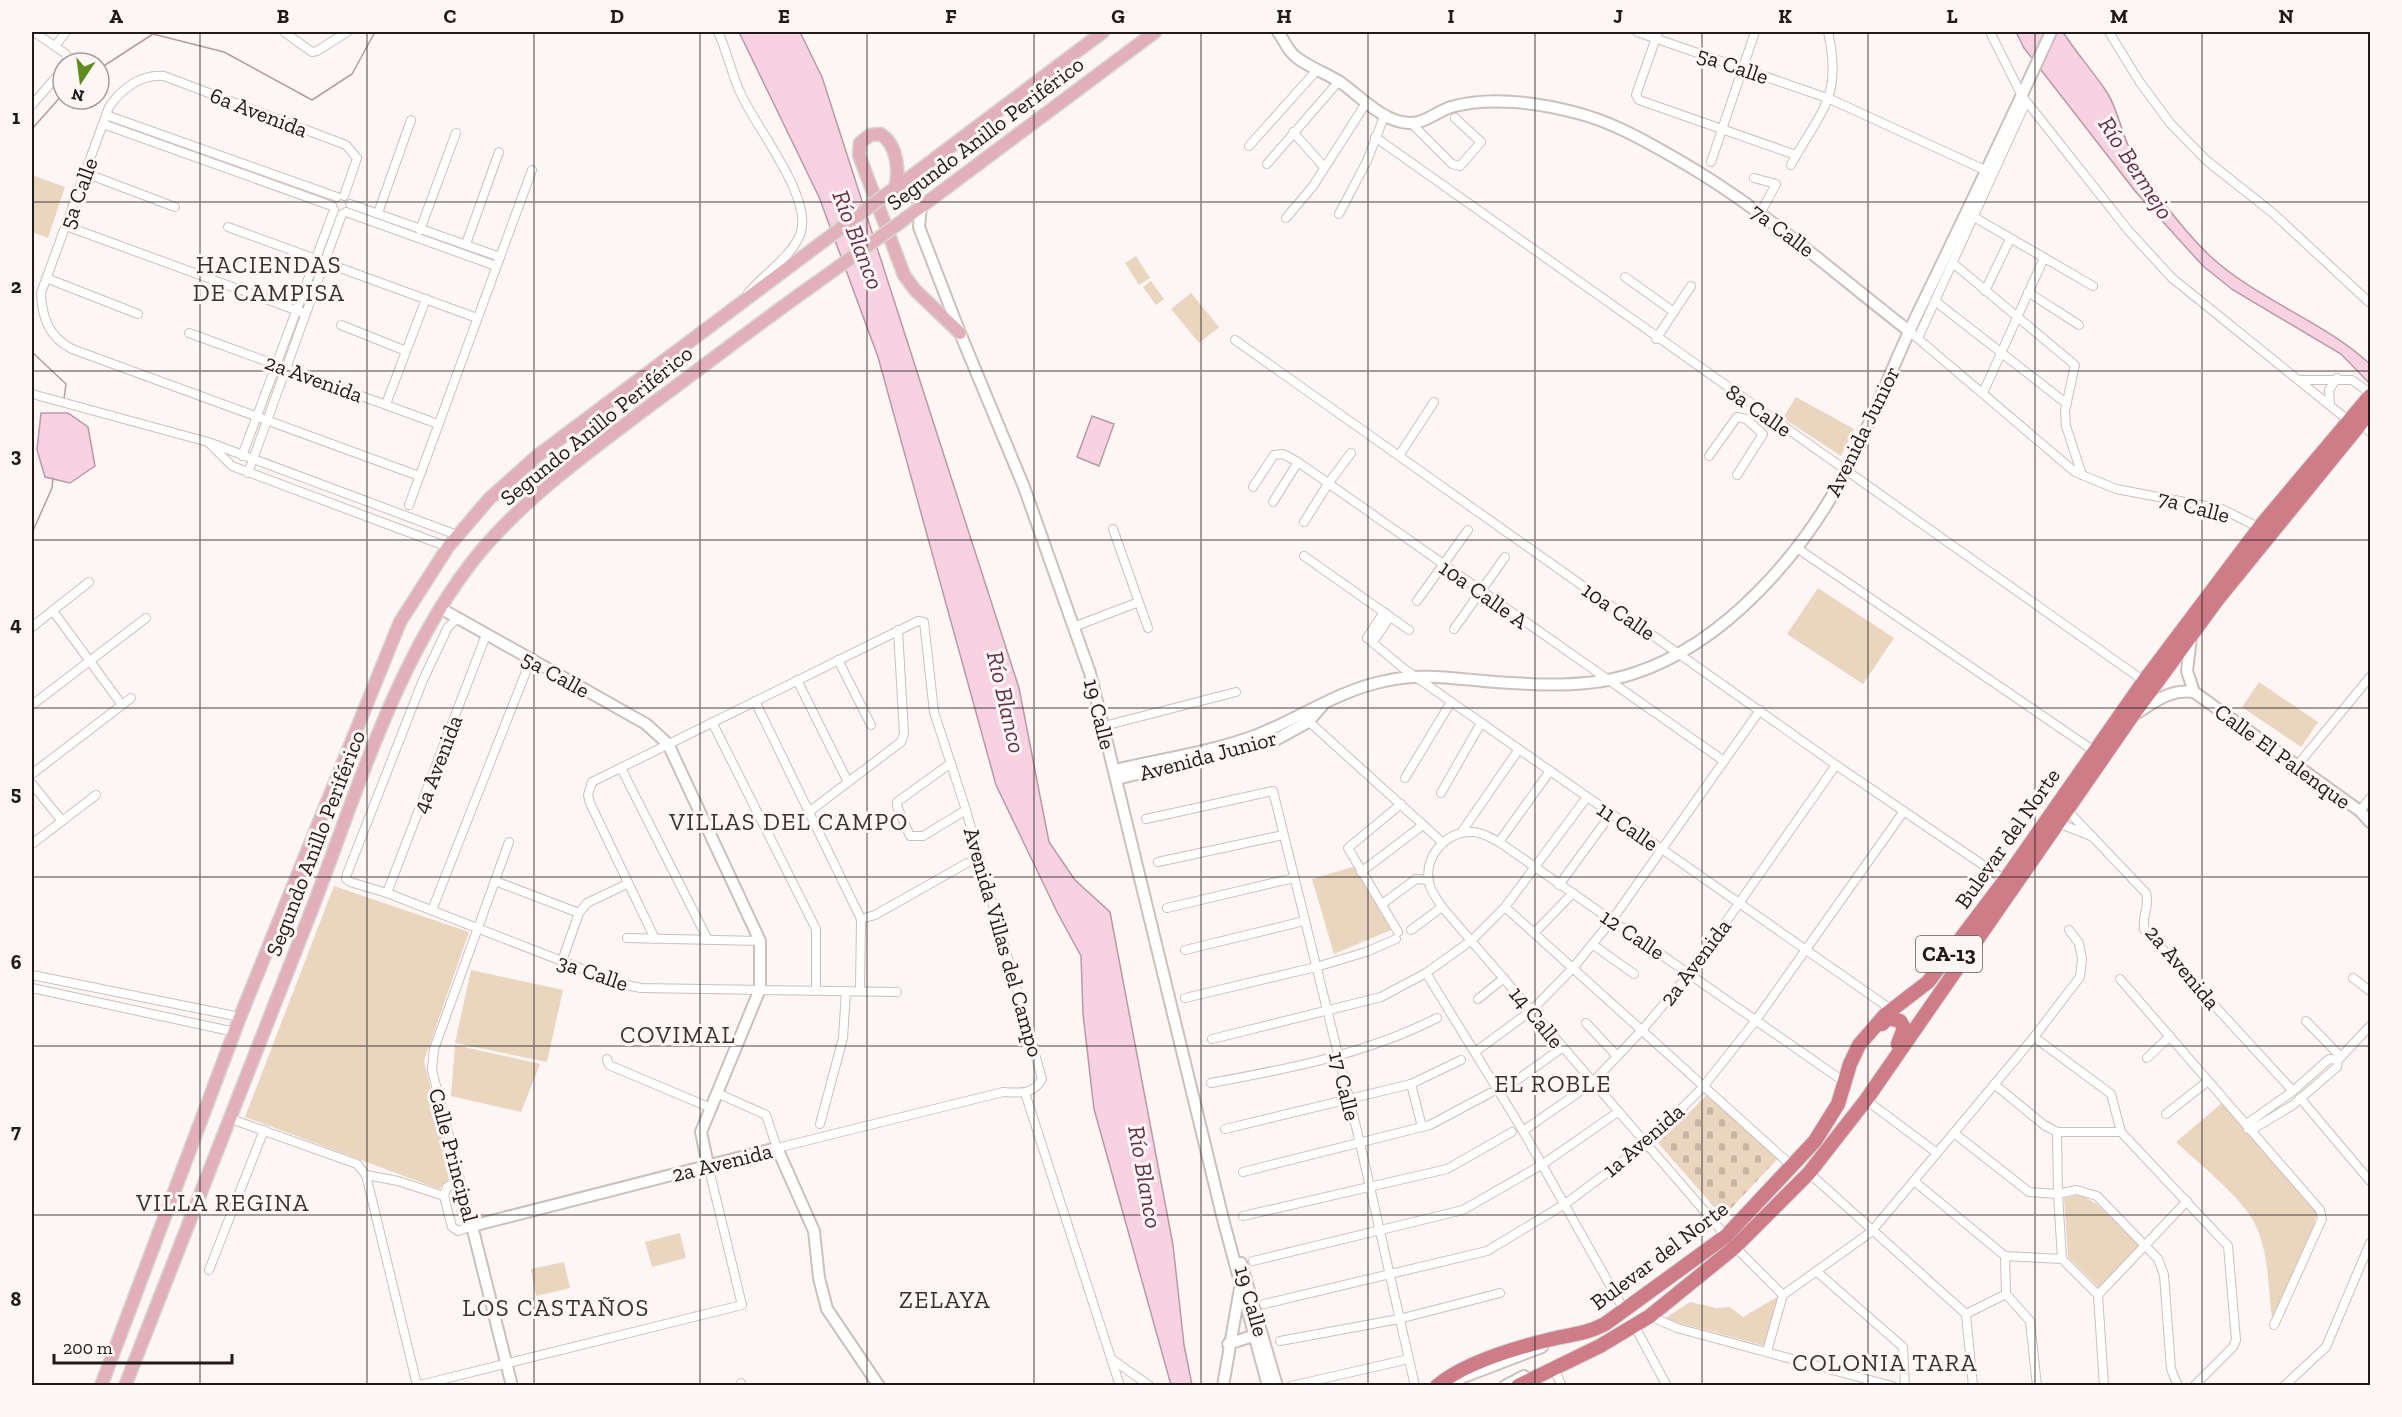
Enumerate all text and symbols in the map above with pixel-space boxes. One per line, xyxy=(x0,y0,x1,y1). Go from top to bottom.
text: A xyxy=(109,4,123,28)
text: B xyxy=(277,4,289,28)
text: C xyxy=(444,4,457,28)
text: D xyxy=(610,4,624,28)
text: E xyxy=(778,4,790,28)
text: F xyxy=(945,4,957,28)
text: G xyxy=(1111,4,1125,28)
text: H xyxy=(1276,4,1292,28)
text: I xyxy=(1447,4,1455,28)
text: J xyxy=(1613,4,1623,28)
text: K xyxy=(1778,4,1792,28)
text: L xyxy=(1946,4,1958,28)
text: M xyxy=(2110,4,2128,28)
text: N xyxy=(2278,4,2294,28)
street label: 5a Calle xyxy=(1694,41,1772,90)
street label: Segundo Anillo Periférico xyxy=(881,50,1089,216)
north arrow xyxy=(51,51,111,111)
street label: 6a Avenida xyxy=(206,81,312,144)
text: N xyxy=(70,85,86,106)
text: 1 xyxy=(12,105,20,129)
water label: Río Bermejo xyxy=(2092,111,2180,225)
street label: 5a Calle xyxy=(53,154,104,232)
water label: Río Blanco xyxy=(826,186,891,294)
street label: 7a Calle xyxy=(1745,198,1820,263)
district label: HACIENDAS DE CAMPISA xyxy=(193,250,345,307)
text: 2 xyxy=(11,274,22,298)
street label: Segundo Anillo Periférico xyxy=(495,339,698,511)
street label: 2a Avenida xyxy=(261,348,367,409)
street label: Avenida Junior xyxy=(1819,362,1906,501)
street label: 8a Calle xyxy=(1721,378,1797,443)
text: 3 xyxy=(11,443,22,467)
street label: 7a Calle xyxy=(2155,484,2233,529)
street label: 10a Calle A xyxy=(1434,554,1534,635)
street label: 10a Calle xyxy=(1577,576,1661,646)
text: 4 xyxy=(10,612,22,636)
street label: 5a Calle xyxy=(517,645,595,704)
water label: Río Blanco xyxy=(981,648,1032,756)
street label: 19 Calle xyxy=(1078,676,1121,752)
street label: Calle El Palenque xyxy=(2209,698,2356,815)
street label: 4a Avenida xyxy=(406,711,469,817)
street label: Avenida Junior xyxy=(1136,724,1280,787)
street label: Segundo Anillo Periférico xyxy=(260,726,371,960)
street label: Bulevar del Norte xyxy=(1949,763,2066,914)
text: 5 xyxy=(11,781,21,805)
street label: 11 Calle xyxy=(1592,796,1664,857)
district label: VILLAS DEL CAMPO xyxy=(668,807,909,836)
street label: Avenida Villas del Campo xyxy=(958,824,1049,1060)
street label: 12 Calle xyxy=(1595,903,1670,966)
street label: 2a Avenida xyxy=(1654,913,1737,1011)
street label: 2a Avenida xyxy=(2139,920,2226,1015)
road number: CA-13 xyxy=(1916,936,1982,972)
street label: 3a Calle xyxy=(554,948,632,997)
text: 6 xyxy=(11,950,22,974)
street label: 14 Calle xyxy=(1503,981,1570,1054)
district label: COVIMAL xyxy=(620,1020,736,1049)
street label: 17 Calle xyxy=(1323,1049,1366,1124)
district label: EL ROBLE xyxy=(1494,1069,1612,1098)
street label: Calle Principal xyxy=(423,1085,484,1225)
street label: 1a Avenida xyxy=(1597,1097,1690,1183)
text: 7 xyxy=(11,1119,21,1143)
water label: Río Blanco xyxy=(1122,1123,1169,1231)
street label: 2a Avenida xyxy=(669,1137,775,1188)
district label: VILLA REGINA xyxy=(135,1188,310,1217)
street label: Bulevar del Norte xyxy=(1585,1195,1733,1316)
street label: 19 Calle xyxy=(1229,1263,1274,1339)
district label: ZELAYA xyxy=(899,1285,991,1314)
text: 8 xyxy=(11,1287,22,1311)
district label: LOS CASTAÑOS xyxy=(462,1293,650,1322)
scale bar xyxy=(54,1327,232,1365)
text: 200 m xyxy=(63,1337,113,1359)
district label: COLONIA TARA xyxy=(1792,1348,1978,1377)

